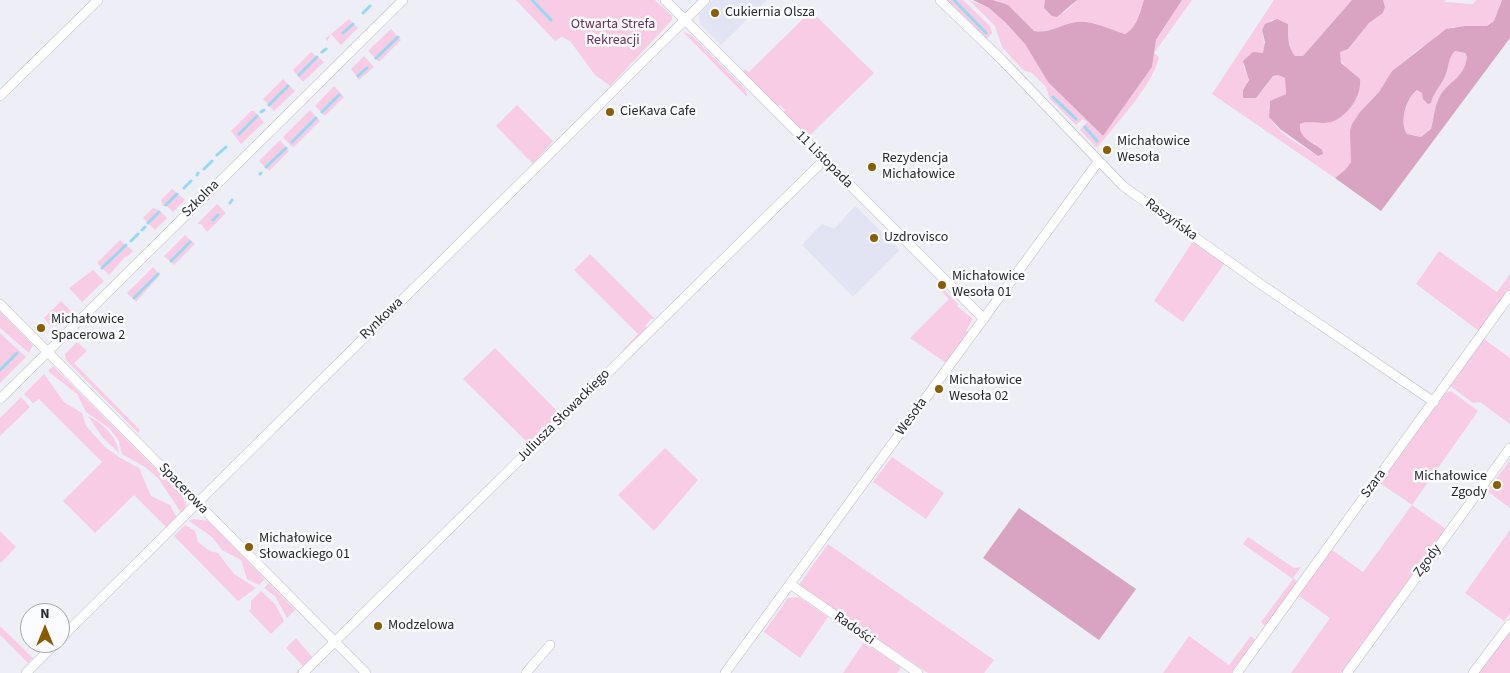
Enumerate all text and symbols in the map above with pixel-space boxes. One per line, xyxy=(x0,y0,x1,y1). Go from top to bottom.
place label: Cukiernia Olsza xyxy=(725,5,815,21)
marker: Cukiernia Olsza xyxy=(709,7,721,19)
park label: Otwarta Strefa Rekreacji xyxy=(571,17,655,49)
place label: CieKava Cafe xyxy=(620,104,696,120)
marker: CieKava Cafe xyxy=(604,106,616,118)
street label: 11 Listopada xyxy=(792,128,856,192)
place label: Michałowice Wesoła xyxy=(1117,134,1190,166)
marker: Michałowice Wesoła xyxy=(1101,144,1113,156)
place label: Rezydencja Michałowice xyxy=(882,151,955,184)
marker: Rezydencja Michałowice xyxy=(866,161,878,173)
street label: Szkolna xyxy=(179,177,223,221)
street label: Raszyńska xyxy=(1142,195,1200,245)
place label: Uzdrovisco xyxy=(884,230,948,246)
marker: Uzdrovisco xyxy=(868,232,880,244)
place label: Michałowice Wesoła 01 xyxy=(952,269,1025,302)
marker: Michałowice Wesoła 01 xyxy=(936,279,948,291)
street label: Rynkowa xyxy=(357,294,407,344)
place label: Michałowice Spacerowa 2 xyxy=(51,312,125,344)
marker: Michałowice Spacerowa 2 xyxy=(35,322,47,334)
street label: Juliusza Słowackiego xyxy=(514,366,614,466)
place label: Michałowice Wesoła 02 xyxy=(949,373,1022,406)
marker: Michałowice Wesoła 02 xyxy=(933,383,945,395)
street label: Wesoła xyxy=(893,395,931,439)
street label: Spacerowa xyxy=(155,460,211,518)
street label: Szara xyxy=(1358,466,1390,502)
place label: Michałowice Zgody xyxy=(1414,469,1487,502)
marker: Michałowice Zgody xyxy=(1491,479,1503,491)
place label: Michałowice Słowackiego 01 xyxy=(259,531,350,564)
marker: Michałowice Słowackiego 01 xyxy=(243,541,255,553)
street label: Zgody xyxy=(1411,541,1445,581)
north arrow xyxy=(20,603,70,653)
text: N xyxy=(40,604,50,624)
street label: Radości xyxy=(830,609,878,649)
place label: Modzelowa xyxy=(388,618,454,634)
marker: Modzelowa xyxy=(372,620,384,632)

